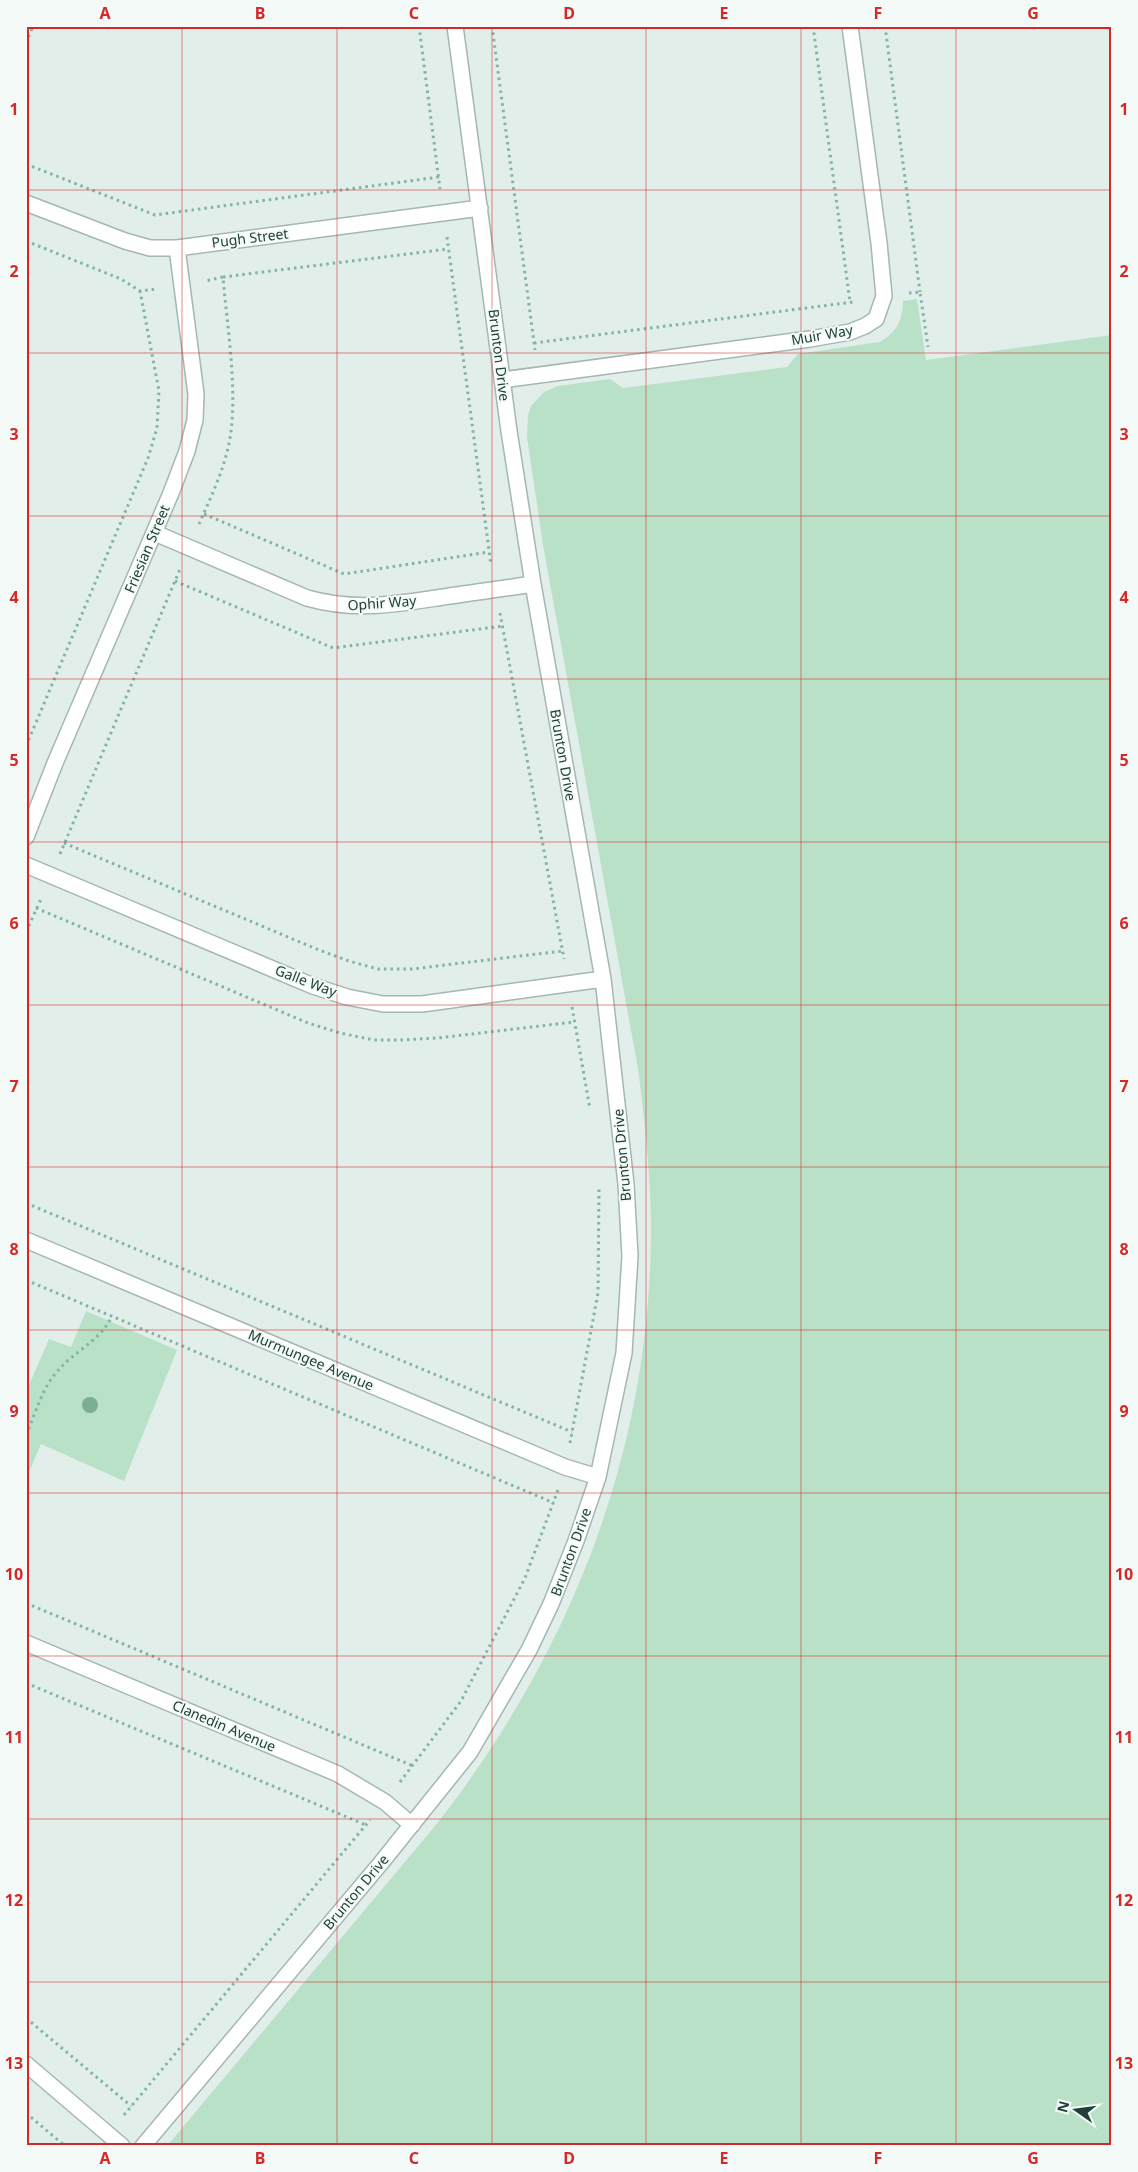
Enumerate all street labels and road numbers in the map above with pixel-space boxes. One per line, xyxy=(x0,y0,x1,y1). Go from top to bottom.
street label: Pugh Street xyxy=(211,223,289,252)
street label: Brunton Drive xyxy=(484,308,515,402)
street label: Muir Way xyxy=(790,320,855,349)
street label: Friesian Street xyxy=(119,502,174,596)
street label: Ophir Way xyxy=(347,591,418,614)
street label: Brunton Drive xyxy=(546,708,581,802)
street label: Galle Way xyxy=(273,960,341,1001)
street label: Brunton Drive xyxy=(608,1108,635,1202)
street label: Murmungee Avenue xyxy=(245,1324,377,1395)
street label: Brunton Drive xyxy=(546,1505,595,1599)
street label: Clanedin Avenue xyxy=(170,1695,279,1756)
street label: Brunton Drive xyxy=(319,1850,393,1933)

